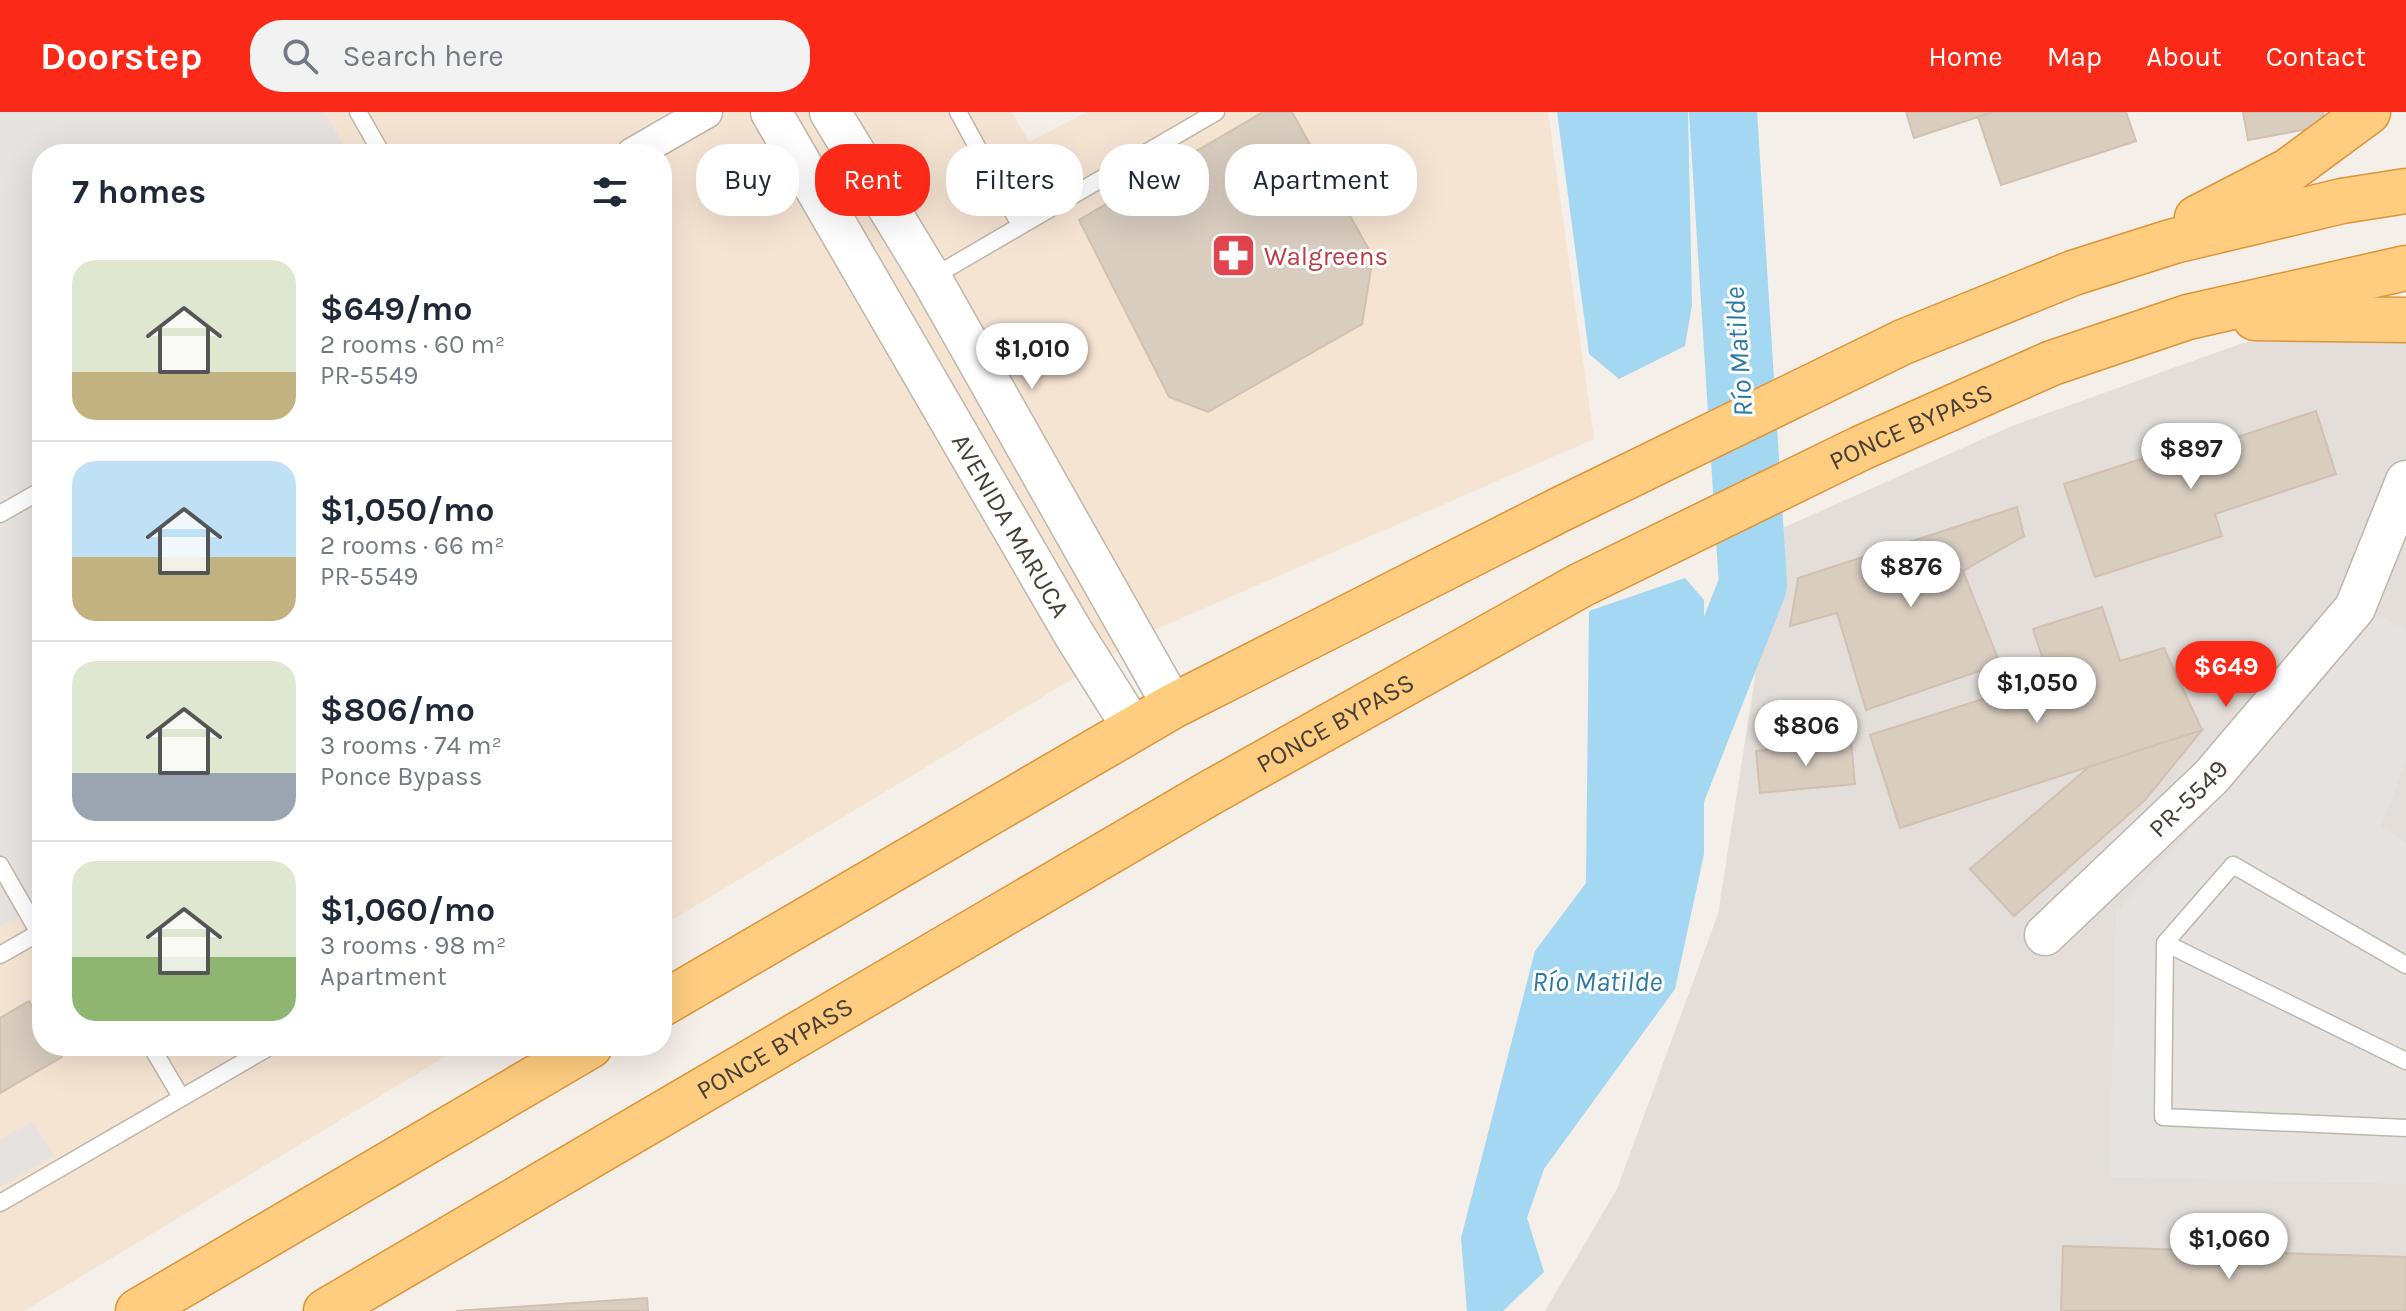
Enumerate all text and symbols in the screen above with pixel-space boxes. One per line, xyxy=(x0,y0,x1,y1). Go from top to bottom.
search box xyxy=(250,20,810,92)
text: Doorstep xyxy=(40,34,202,79)
icon: search xyxy=(278,34,322,78)
text: Search here xyxy=(342,38,504,74)
text: Home xyxy=(1928,40,2003,73)
text: Map xyxy=(2047,40,2102,73)
text: About xyxy=(2146,40,2222,73)
text: Contact xyxy=(2266,40,2366,73)
chip: Buy xyxy=(696,144,799,216)
chip: Rent xyxy=(815,144,930,216)
chip: Filters xyxy=(946,144,1083,216)
chip: New xyxy=(1099,144,1209,216)
chip: Apartment xyxy=(1225,144,1417,216)
icon: filters xyxy=(588,170,632,214)
text: 7 homes xyxy=(72,172,206,212)
pharmacy icon: Walgreens xyxy=(1209,232,1257,280)
place label: Walgreens xyxy=(1264,241,1388,272)
water label: Río Matilde xyxy=(1717,286,1759,418)
text: $649/mo xyxy=(320,289,473,329)
icon: home xyxy=(136,292,232,388)
pin: $1,010 xyxy=(967,323,1097,391)
text: 2 rooms · 60 m² xyxy=(320,329,505,360)
text: $1,010 xyxy=(994,333,1070,364)
text: PR-5549 xyxy=(320,360,418,391)
street label: PONCE BYPASS xyxy=(1824,376,1998,477)
pin: $897 xyxy=(2144,423,2238,491)
street label: AVENIDA MARUCA xyxy=(945,428,1076,623)
text: $897 xyxy=(2159,433,2223,464)
text: $1,050/mo xyxy=(320,490,495,530)
icon: home xyxy=(136,493,232,589)
text: 2 rooms · 66 m² xyxy=(320,530,505,561)
pin: $876 xyxy=(1864,541,1958,609)
text: $876 xyxy=(1879,551,1943,582)
text: PR-5549 xyxy=(320,561,418,592)
pin: $649 xyxy=(2179,641,2273,709)
text: $649 xyxy=(2193,651,2259,682)
pin: $1,050 xyxy=(1972,657,2102,725)
street label: PONCE BYPASS xyxy=(1251,667,1420,780)
text: $1,050 xyxy=(1996,667,2078,698)
text: $806/mo xyxy=(320,690,475,730)
icon: home xyxy=(136,693,232,789)
pin: $806 xyxy=(1759,700,1853,768)
text: $806 xyxy=(1773,710,1839,741)
text: 3 rooms · 74 m² xyxy=(320,730,502,761)
street label: PR-5549 xyxy=(2142,754,2235,844)
text: Ponce Bypass xyxy=(320,761,482,792)
text: $1,060/mo xyxy=(320,890,495,930)
icon: home xyxy=(136,893,232,989)
text: 3 rooms · 98 m² xyxy=(320,930,506,961)
text: Apartment xyxy=(320,961,447,992)
water label: Río Matilde xyxy=(1532,965,1662,998)
street label: PONCE BYPASS xyxy=(691,991,859,1106)
pin: $1,060 xyxy=(2164,1213,2294,1281)
text: $1,060 xyxy=(2188,1223,2270,1254)

